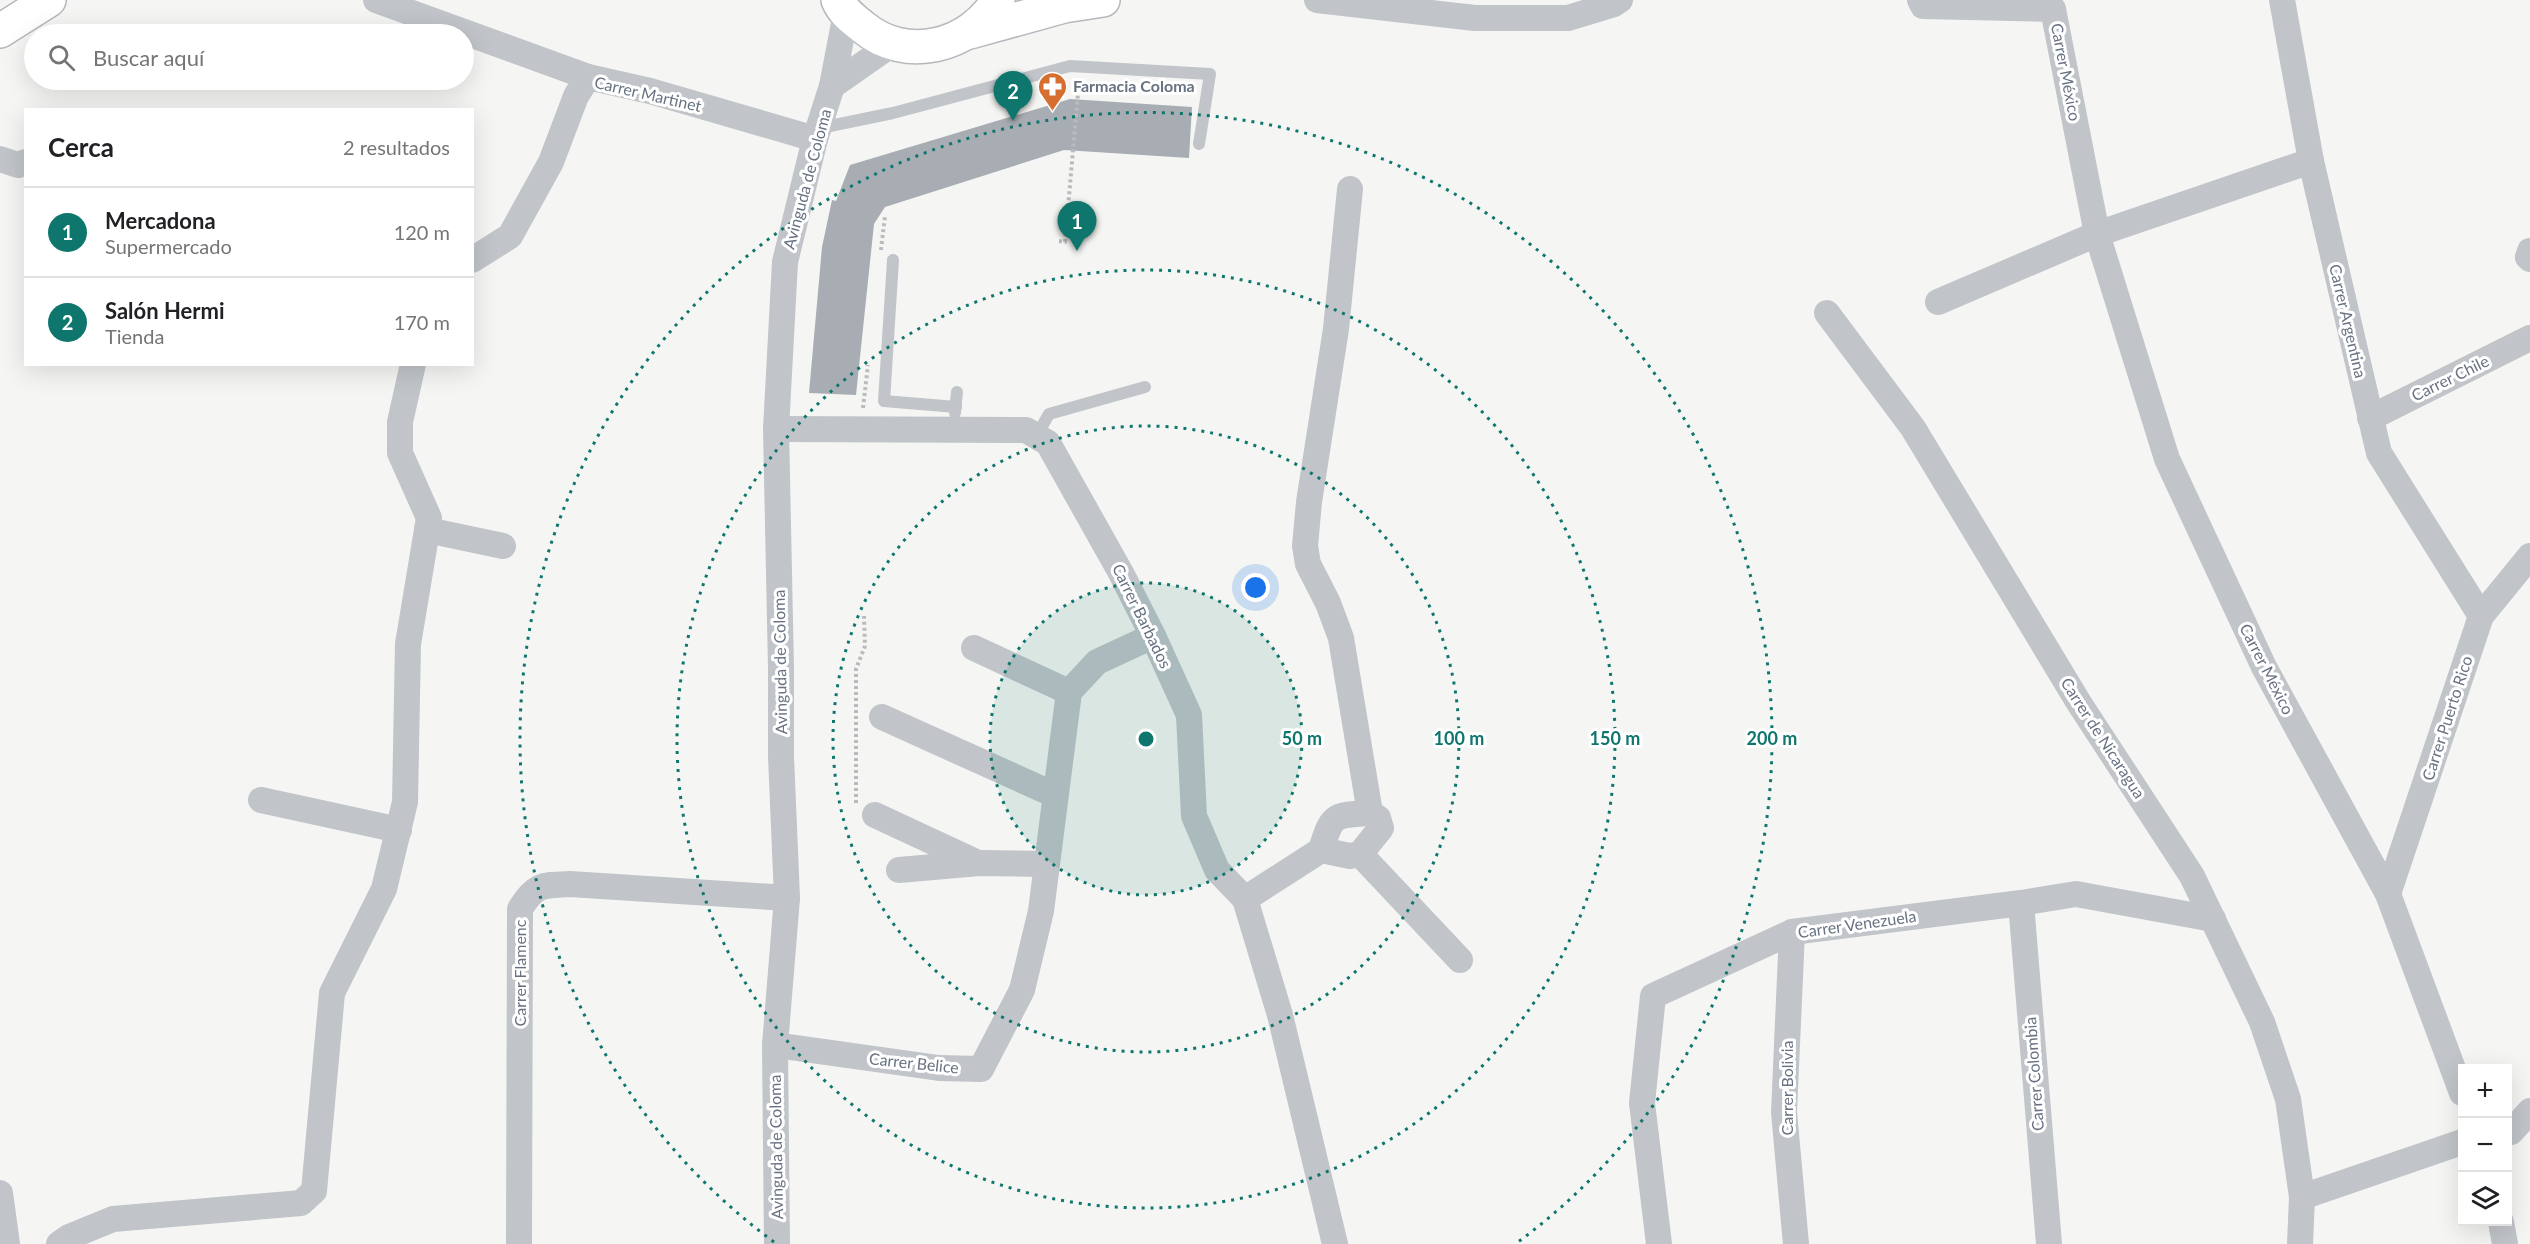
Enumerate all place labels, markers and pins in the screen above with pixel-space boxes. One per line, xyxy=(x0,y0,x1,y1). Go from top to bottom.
pharmacy icon: Farmacia Coloma xyxy=(1036,70,1068,112)
pin: 2 xyxy=(994,72,1032,121)
place label: Farmacia Coloma xyxy=(1073,76,1195,95)
pin: 1 xyxy=(1058,202,1096,251)
centre of rings xyxy=(1136,729,1156,749)

